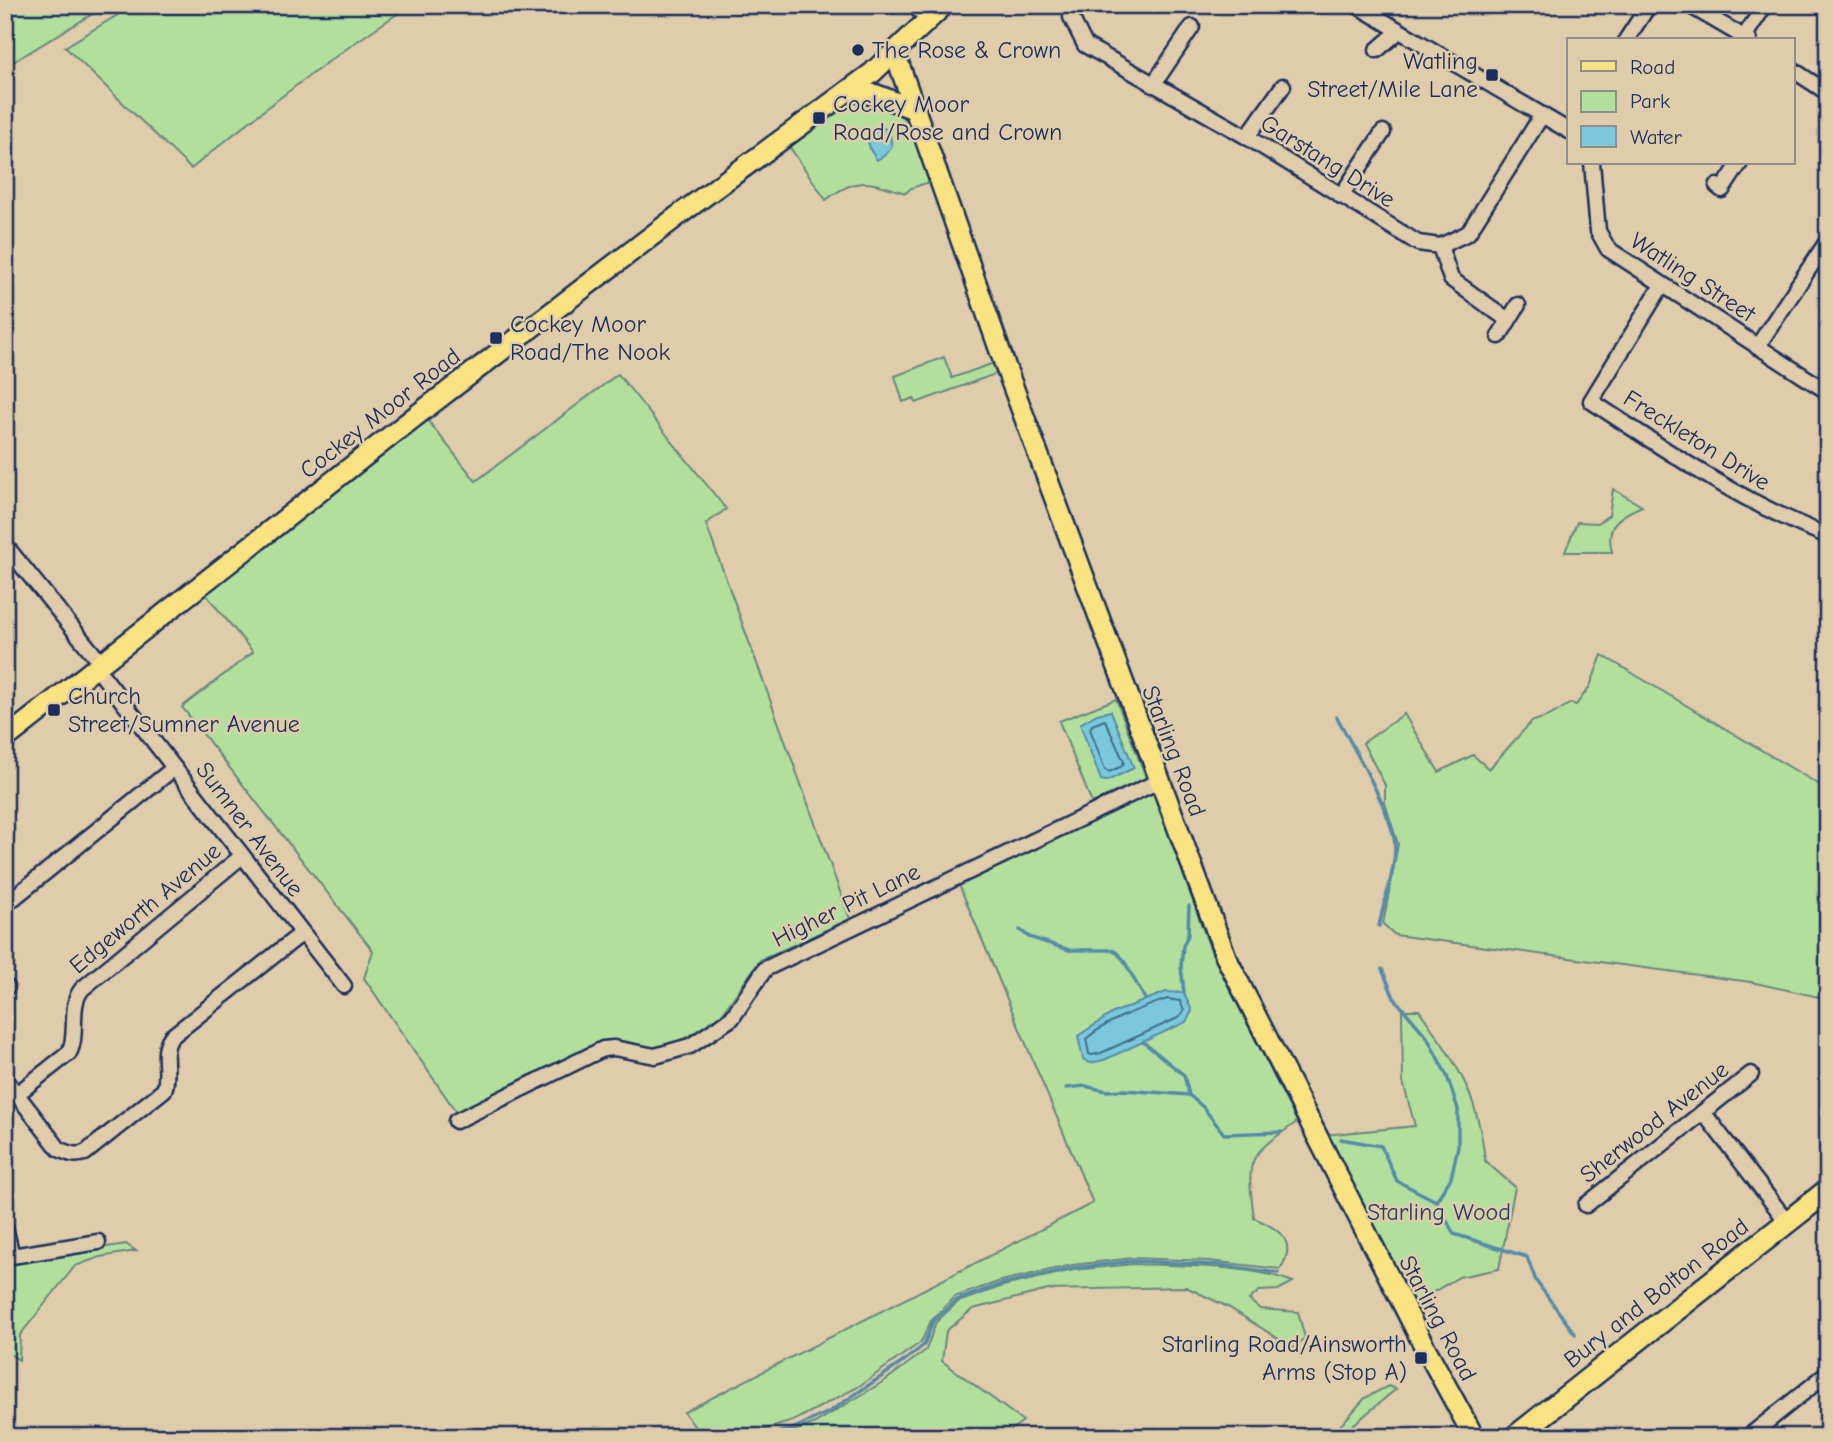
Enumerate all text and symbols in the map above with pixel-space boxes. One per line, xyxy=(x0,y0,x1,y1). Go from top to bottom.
place label: The Rose & Crown xyxy=(872,36,1061,64)
legend xyxy=(1567,38,1794,164)
marker: The Rose & Crown xyxy=(850,42,866,58)
place label: Watling Street/Mile Lane xyxy=(1307,47,1478,103)
text: Road xyxy=(1630,55,1675,79)
marker: Watling Street/Mile Lane xyxy=(1484,67,1500,83)
text: Park xyxy=(1630,89,1670,113)
place label: Cockey Moor Road/Rose and Crown xyxy=(833,90,1062,146)
street label: Garstang Drive xyxy=(1256,109,1400,213)
marker: Cockey Moor Road/Rose and Crown xyxy=(811,110,827,126)
text: Water xyxy=(1630,125,1683,149)
street label: Watling Street xyxy=(1625,226,1762,328)
place label: Cockey Moor Road/The Nook xyxy=(510,310,670,366)
marker: Cockey Moor Road/The Nook xyxy=(488,330,504,346)
street label: Cockey Moor Road xyxy=(294,342,466,484)
street label: Freckleton Drive xyxy=(1619,384,1775,496)
place label: Church Street/Sumner Avenue xyxy=(68,682,300,738)
street label: Starling Road xyxy=(1136,682,1212,820)
marker: Church Street/Sumner Avenue xyxy=(46,702,62,718)
street label: Sumner Avenue xyxy=(190,756,310,902)
street label: Edgeworth Avenue xyxy=(64,837,226,979)
street label: Higher Pit Lane xyxy=(768,857,924,953)
street label: Sherwood Avenue xyxy=(1574,1055,1734,1189)
park label: Starling Wood xyxy=(1367,1198,1511,1226)
street label: Bury and Bolton Road xyxy=(1558,1212,1754,1374)
street label: Starling Road xyxy=(1393,1251,1483,1385)
place label: Starling Road/Ainsworth Arms (Stop A) xyxy=(1162,1330,1407,1386)
marker: Starling Road/Ainsworth Arms (Stop A) xyxy=(1413,1350,1429,1366)

